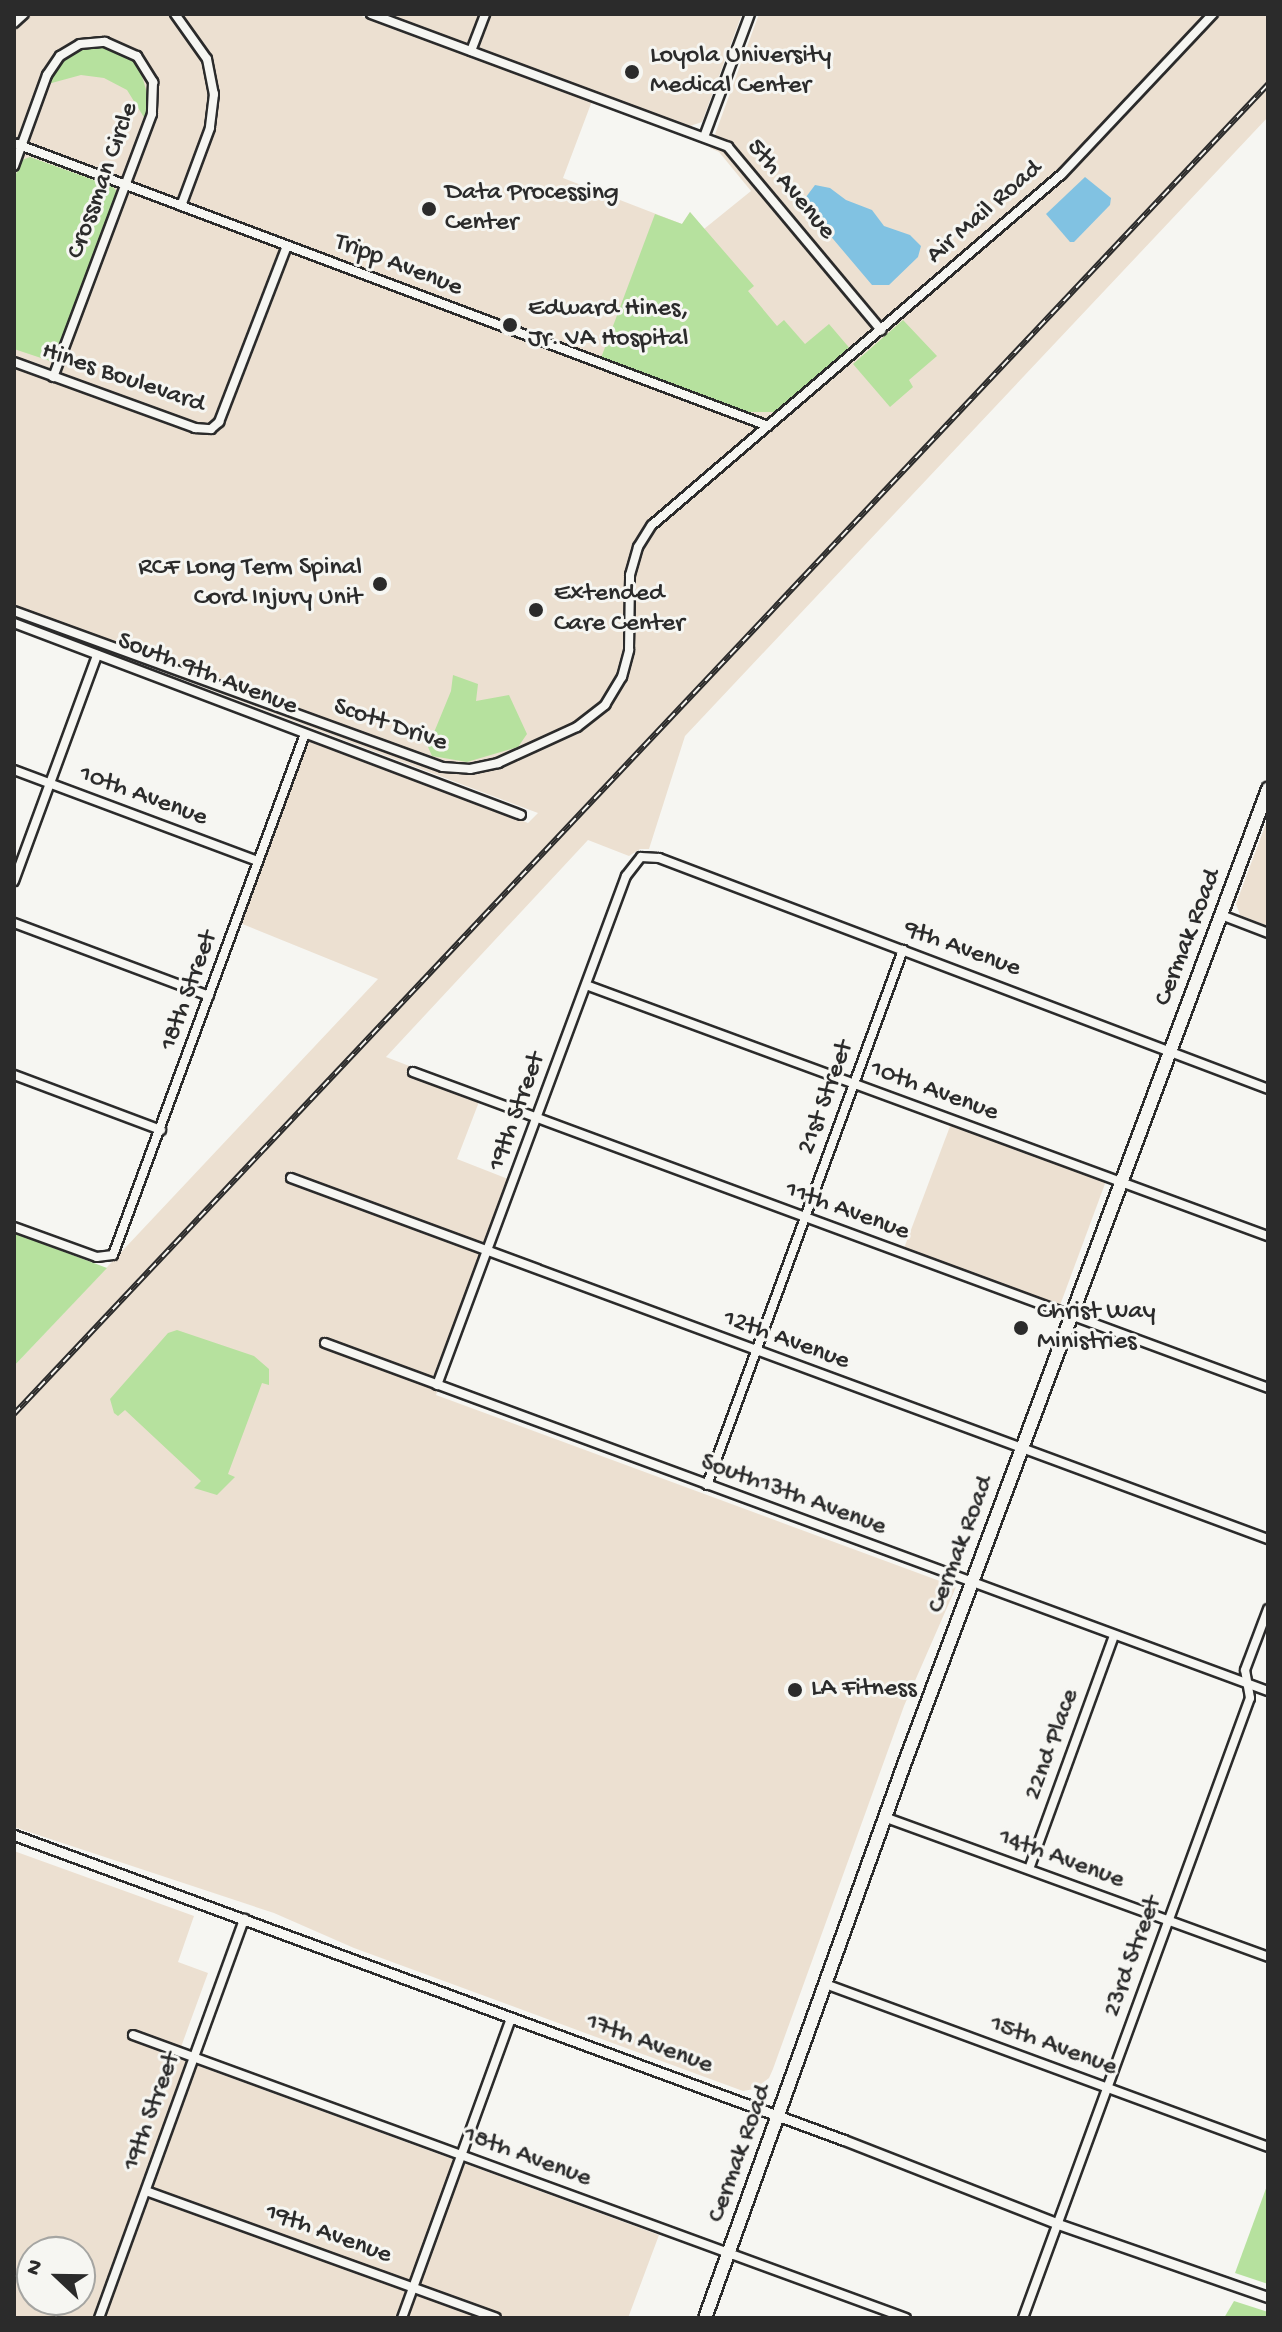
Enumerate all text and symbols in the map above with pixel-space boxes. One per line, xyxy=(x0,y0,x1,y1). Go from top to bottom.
place label: Loyola University Medical Center xyxy=(650,41,831,102)
marker: Loyola University Medical Center xyxy=(621,61,643,83)
street label: Crossman Circle xyxy=(61,98,147,264)
street label: 5th Avenue xyxy=(739,133,841,247)
street label: Air Mail Road xyxy=(921,154,1049,272)
place label: Data Processing Center xyxy=(445,178,619,240)
marker: Data Processing Center xyxy=(420,200,438,218)
street label: Tripp Avenue xyxy=(329,227,467,305)
place label: Edward Hines, Jr. VA Hospital xyxy=(528,294,689,356)
marker: Edward Hines, Jr. VA Hospital xyxy=(499,314,521,336)
street label: Hines Boulevard xyxy=(37,337,209,421)
place label: RCF Long Term Spinal Cord Injury Unit xyxy=(138,553,362,614)
marker: RCF Long Term Spinal Cord Injury Unit xyxy=(369,573,391,595)
place label: Extended Care Center xyxy=(554,579,684,640)
marker: Extended Care Center xyxy=(525,599,547,621)
street label: South 9th Avenue xyxy=(113,626,301,724)
street label: Scott Drive xyxy=(329,692,451,760)
street label: 10th Avenue xyxy=(75,759,211,835)
street label: Cermak Road xyxy=(1149,865,1229,1011)
street label: 9th Avenue xyxy=(899,914,1025,986)
street label: 18th Street xyxy=(154,927,226,1055)
street label: 21st Street xyxy=(792,1037,862,1159)
street label: 19th Street xyxy=(482,1049,554,1175)
street label: 10th Avenue xyxy=(866,1054,1002,1130)
street label: 11th Avenue xyxy=(781,1175,913,1249)
place label: Christ Way Ministries xyxy=(1037,1297,1156,1358)
street label: 12th Avenue xyxy=(719,1304,853,1378)
marker: Christ Way Ministries xyxy=(1012,1319,1030,1337)
street label: South13th Avenue xyxy=(696,1448,890,1544)
street label: Cermak Road xyxy=(922,1472,1002,1618)
place label: LA Fitness xyxy=(811,1674,916,1706)
marker: LA Fitness xyxy=(786,1681,804,1699)
street label: 22nd Place xyxy=(1019,1685,1087,1805)
street label: 14th Avenue xyxy=(994,1823,1128,1897)
street label: 23rd Street xyxy=(1098,1892,1170,2022)
street label: 17th Avenue xyxy=(581,2008,717,2082)
street label: 15th Avenue xyxy=(985,2010,1121,2084)
street label: 19th Street xyxy=(117,2049,189,2175)
street label: Cermak Road xyxy=(702,2081,780,2227)
street label: 18th Avenue xyxy=(459,2120,595,2196)
street label: 19th Avenue xyxy=(260,2198,396,2272)
north arrow xyxy=(16,2236,96,2316)
text: N xyxy=(21,2256,50,2279)

